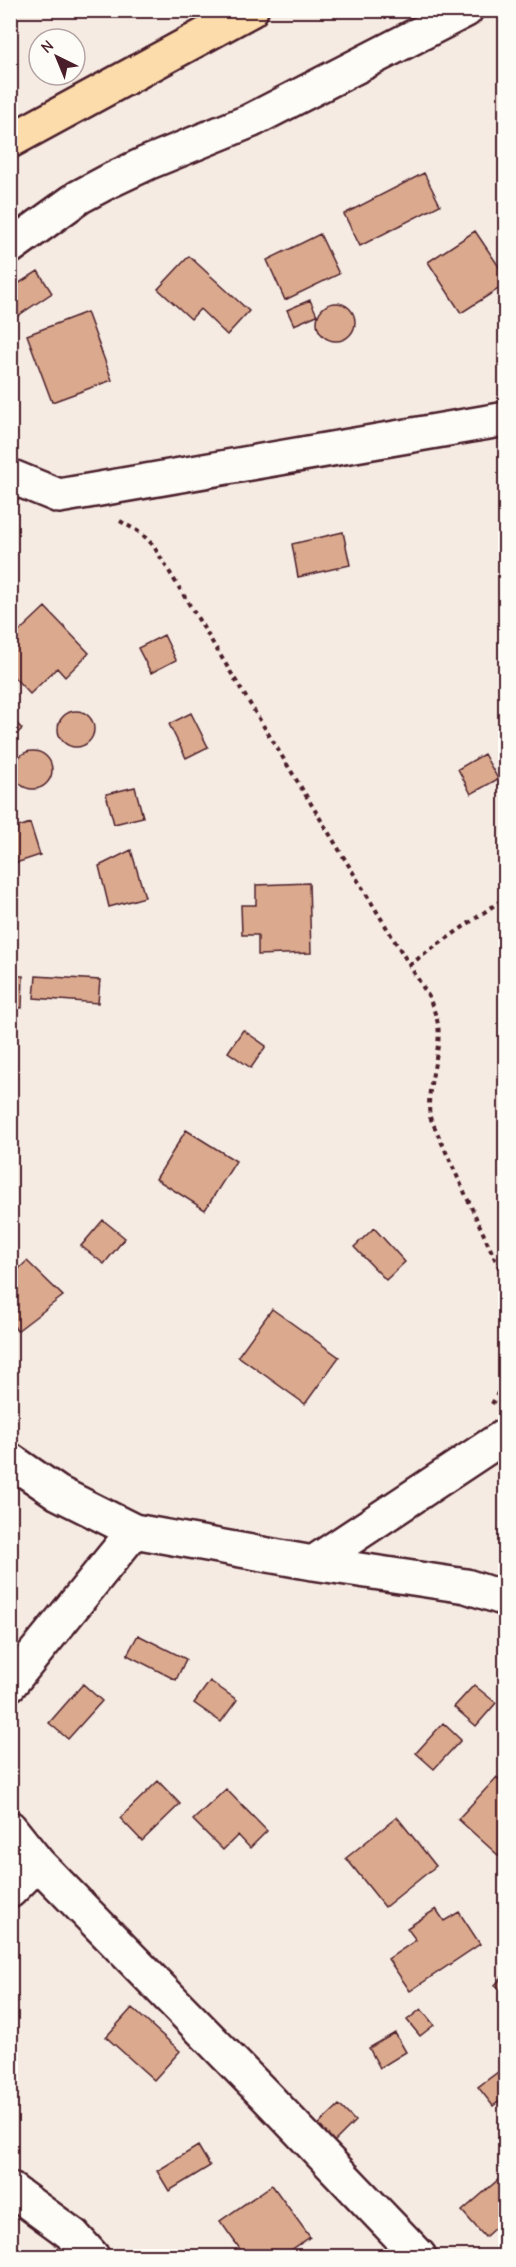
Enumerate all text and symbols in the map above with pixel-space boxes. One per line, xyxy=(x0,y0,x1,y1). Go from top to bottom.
north arrow xyxy=(27,27,87,87)
text: N xyxy=(37,37,57,57)

